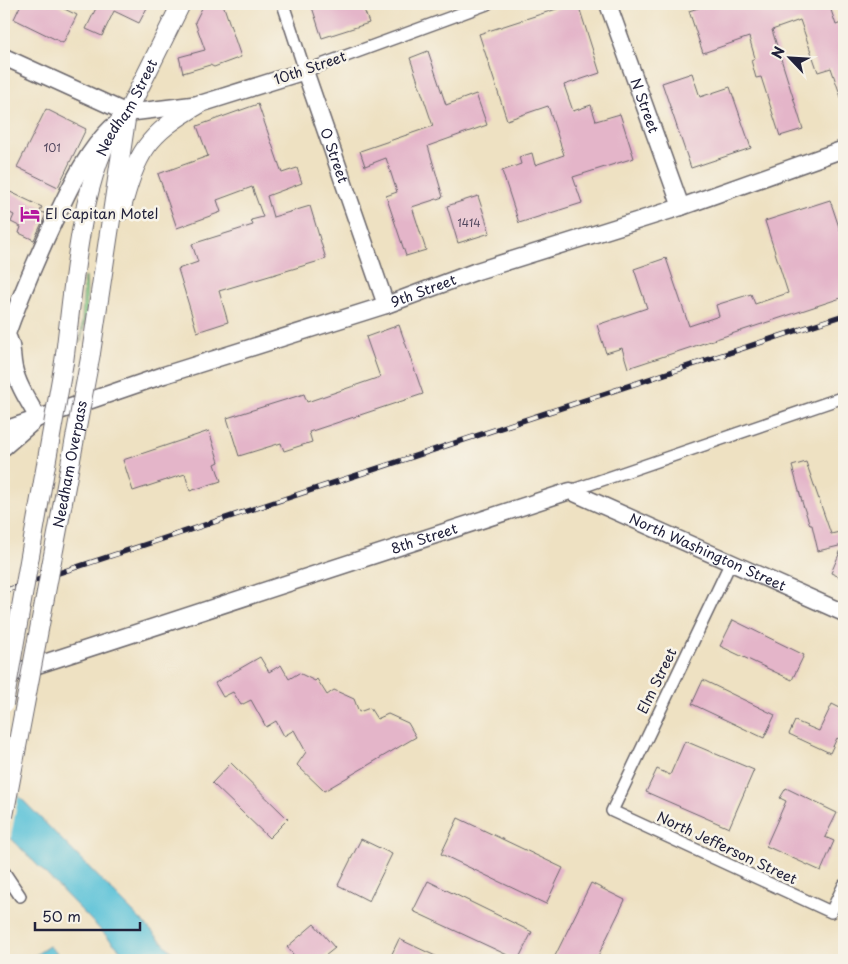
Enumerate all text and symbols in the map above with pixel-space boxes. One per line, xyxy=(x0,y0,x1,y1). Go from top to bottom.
north arrow xyxy=(766,32,816,82)
text: N xyxy=(766,43,790,62)
street label: 10th Street xyxy=(271,45,349,90)
street label: Needham Street xyxy=(91,55,162,159)
street label: N Street xyxy=(625,75,665,136)
street label: O Street xyxy=(315,125,354,186)
house number: 101 xyxy=(43,139,61,156)
hotel icon: El Capitan Motel xyxy=(19,203,41,225)
place label: El Capitan Motel xyxy=(45,203,158,224)
house number: 1414 xyxy=(458,214,481,231)
street label: 9th Street xyxy=(388,269,459,312)
street label: Needham Overpass xyxy=(47,398,92,529)
street label: North Washington Street xyxy=(626,508,790,596)
street label: 8th Street xyxy=(388,517,460,559)
street label: Elm Street xyxy=(632,644,682,717)
street label: North Jefferson Street xyxy=(654,806,801,889)
scale bar xyxy=(35,899,140,931)
text: 50 m xyxy=(42,904,81,927)

